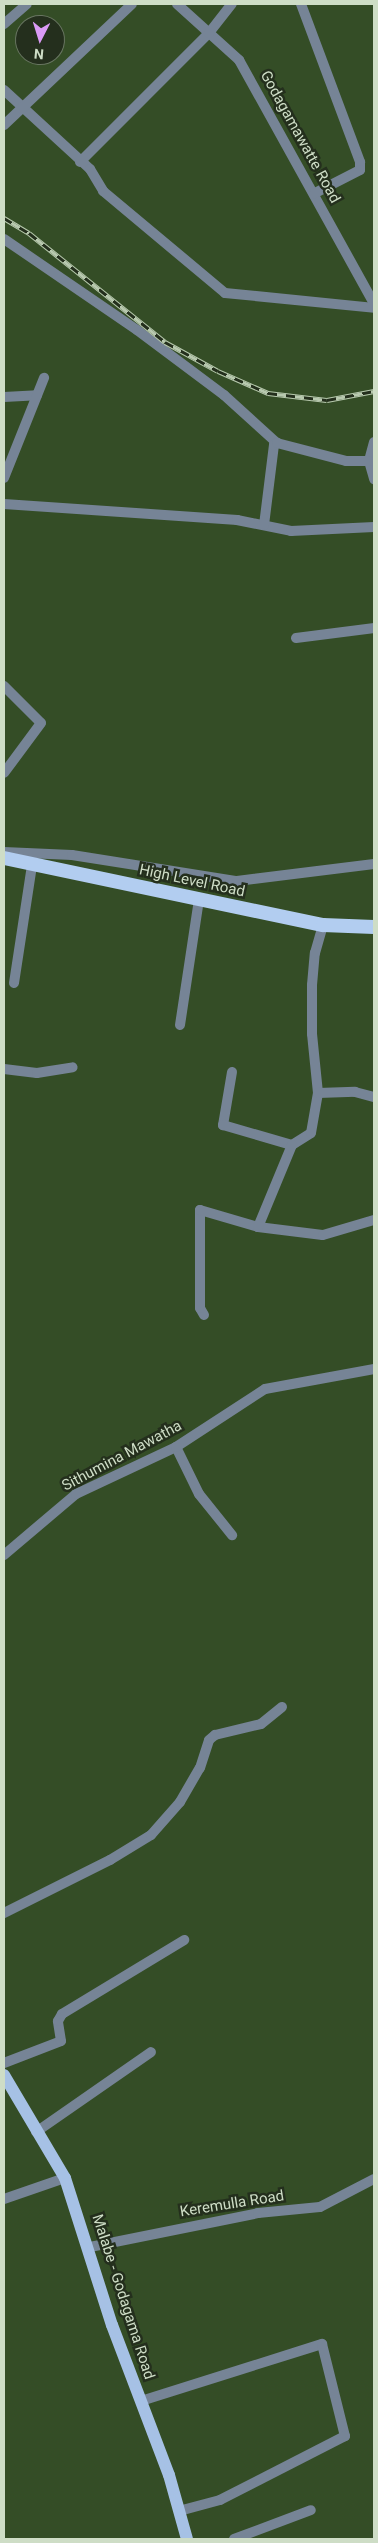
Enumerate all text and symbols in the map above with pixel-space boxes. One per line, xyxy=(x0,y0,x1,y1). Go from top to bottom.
north arrow xyxy=(15,15,65,65)
text: N xyxy=(33,46,44,62)
street label: Godagamawatte Road xyxy=(256,68,344,206)
street label: High Level Road xyxy=(138,861,246,901)
street label: Sithumina Mawatha xyxy=(59,1417,185,1495)
street label: Keremulla Road xyxy=(179,2187,285,2221)
street label: Malabe - Godagama Road xyxy=(88,2212,158,2382)

